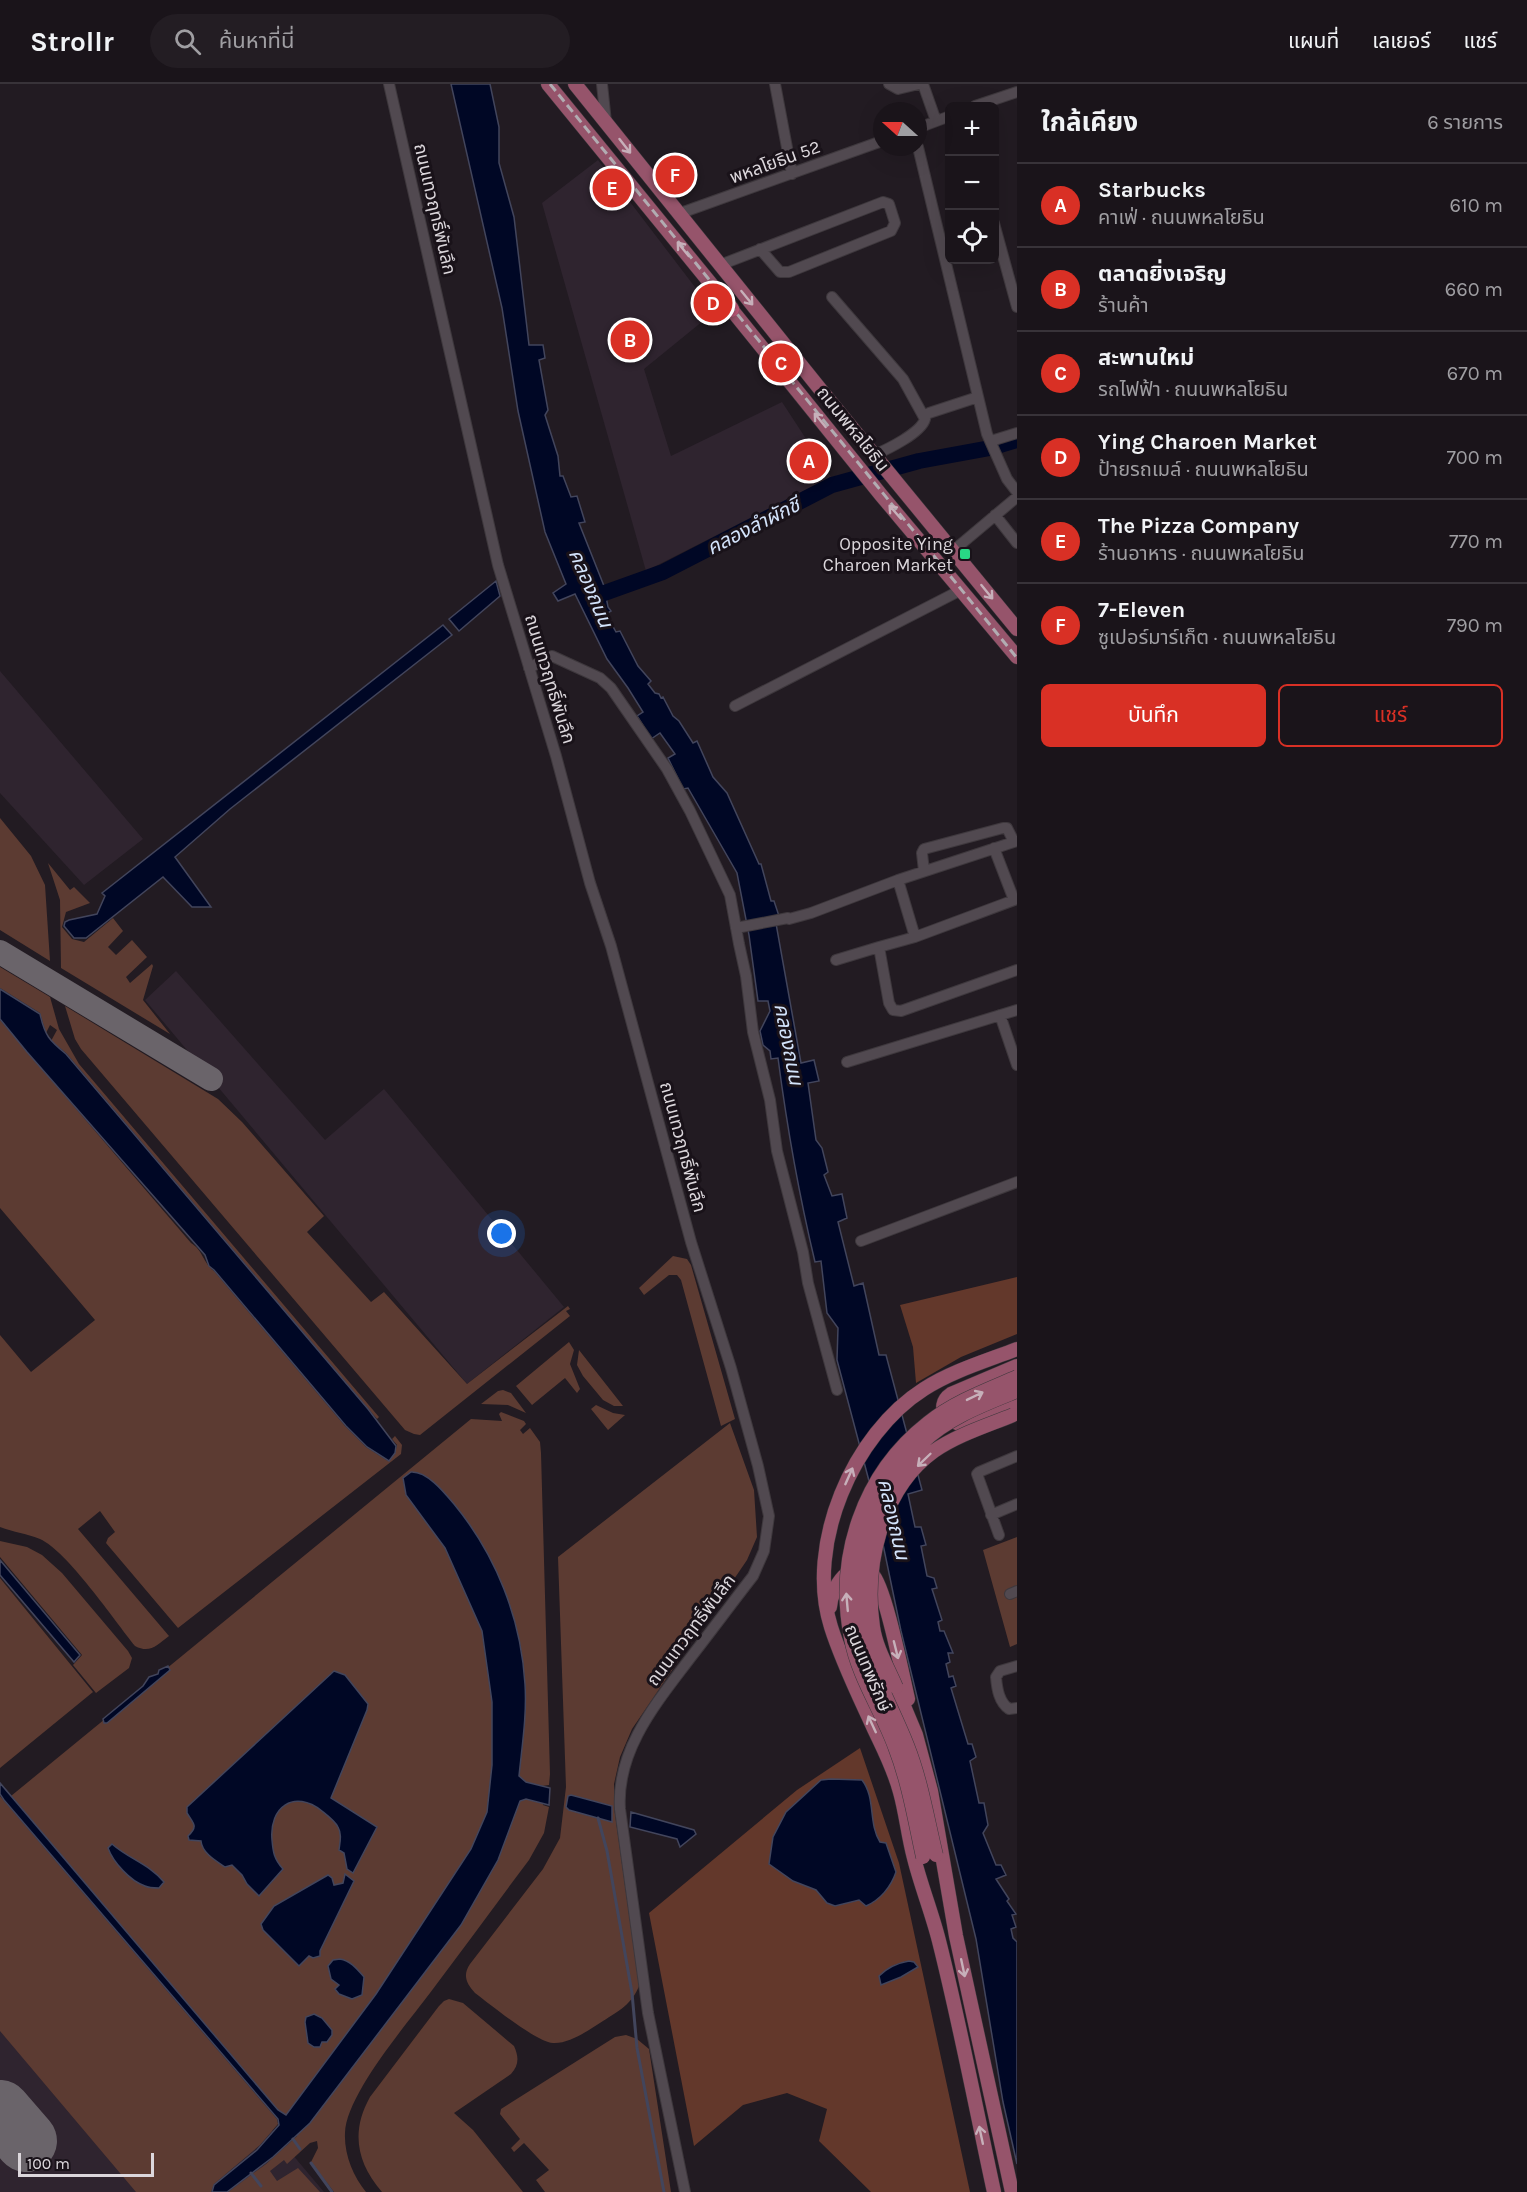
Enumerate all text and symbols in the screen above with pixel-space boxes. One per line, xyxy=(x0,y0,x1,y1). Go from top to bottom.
search box xyxy=(150,14,570,68)
text: Strollr xyxy=(30,25,114,58)
icon: search xyxy=(171,25,204,58)
text: ค้นหาที่นี่ xyxy=(219,28,295,54)
text: แผนที่ xyxy=(1288,29,1339,53)
text: เลเยอร์ xyxy=(1372,29,1431,53)
text: แชร์ xyxy=(1464,29,1497,53)
north arrow xyxy=(873,102,927,156)
map controls xyxy=(945,102,999,264)
button: + xyxy=(945,102,999,156)
text: ใกล้เคียง xyxy=(1041,107,1138,138)
text: 6 รายการ xyxy=(1427,111,1503,134)
street label: พหลโยธิน 52 xyxy=(727,135,823,189)
one-way arrow xyxy=(618,138,631,154)
street label: ถนนเทวฤทธิ์พันลึก xyxy=(409,141,461,277)
pin: F xyxy=(656,152,694,197)
button: − xyxy=(945,156,999,210)
pin: E xyxy=(592,166,632,210)
text: Starbucks xyxy=(1098,177,1206,203)
text: A xyxy=(1054,194,1067,217)
text: 610 m xyxy=(1450,194,1503,217)
text: คาเฟ่ · ถนนพหลโยธิน xyxy=(1098,206,1265,229)
button: locate xyxy=(945,210,999,264)
one-way arrow xyxy=(676,242,690,257)
text: ตลาดยิ่งเจริญ xyxy=(1098,261,1227,287)
text: B xyxy=(1054,278,1067,301)
text: 660 m xyxy=(1445,278,1503,301)
pin: D xyxy=(694,280,732,326)
one-way arrow xyxy=(740,290,753,306)
text: ร้านค้า xyxy=(1098,294,1149,317)
pin: B xyxy=(610,318,650,362)
pin: C xyxy=(762,340,800,386)
text: สะพานใหม่ xyxy=(1098,345,1194,371)
text: C xyxy=(1054,362,1067,385)
text: 670 m xyxy=(1447,362,1503,385)
text: รถไฟฟ้า · ถนนพหลโยธิน xyxy=(1098,378,1288,401)
street label: ถนนพหลโยธิน xyxy=(812,382,894,476)
one-way arrow xyxy=(814,412,827,428)
text: Ying Charoen Market xyxy=(1098,429,1317,455)
pin: A xyxy=(790,438,828,484)
text: D xyxy=(1054,446,1067,469)
text: 700 m xyxy=(1446,446,1503,469)
text: ป้ายรถเมล์ · ถนนพหลโยธิน xyxy=(1098,458,1309,481)
water label: คลองลำผักชี xyxy=(703,492,807,560)
one-way arrow xyxy=(888,505,902,520)
text: The Pizza Company xyxy=(1098,513,1299,539)
text: E xyxy=(1055,530,1066,553)
text: 770 m xyxy=(1449,530,1503,553)
place label: Opposite Ying Charoen Market xyxy=(823,533,953,576)
text: ร้านอาหาร · ถนนพหลโยธิน xyxy=(1098,542,1305,565)
water label: คลองถนน xyxy=(564,546,618,632)
marker: Opposite Ying Charoen Market xyxy=(958,547,972,561)
one-way arrow xyxy=(981,584,994,600)
text: 7-Eleven xyxy=(1098,597,1185,623)
street label: ถนนเทวฤทธิ์พันลึก xyxy=(520,612,580,746)
text: F xyxy=(1055,614,1066,637)
text: 790 m xyxy=(1447,614,1503,637)
text: ซูเปอร์มาร์เก็ต · ถนนพหลโยธิน xyxy=(1098,626,1336,649)
button: บันทึก xyxy=(1041,684,1266,747)
button: แชร์ xyxy=(1278,684,1503,747)
water label: คลองถนน xyxy=(769,1001,808,1088)
street label: ถนนเทวฤทธิ์พันลึก xyxy=(655,1079,711,1215)
your location xyxy=(487,1219,516,1248)
one-way arrow xyxy=(965,1390,983,1401)
one-way arrow xyxy=(917,1453,932,1467)
one-way arrow xyxy=(844,1468,855,1486)
water label: คลองถนน xyxy=(873,1476,914,1564)
street label: ถนนเทวฤทธิ์พันลึก xyxy=(642,1570,740,1690)
one-way arrow xyxy=(841,1592,852,1612)
street label: ถนนเทพรักษ์ xyxy=(840,1621,896,1715)
one-way arrow xyxy=(891,1640,902,1659)
one-way arrow xyxy=(866,1716,878,1734)
one-way arrow xyxy=(958,1957,969,1977)
one-way arrow xyxy=(975,2126,987,2145)
scale bar xyxy=(18,2150,154,2178)
text: 100 m xyxy=(27,2154,70,2173)

